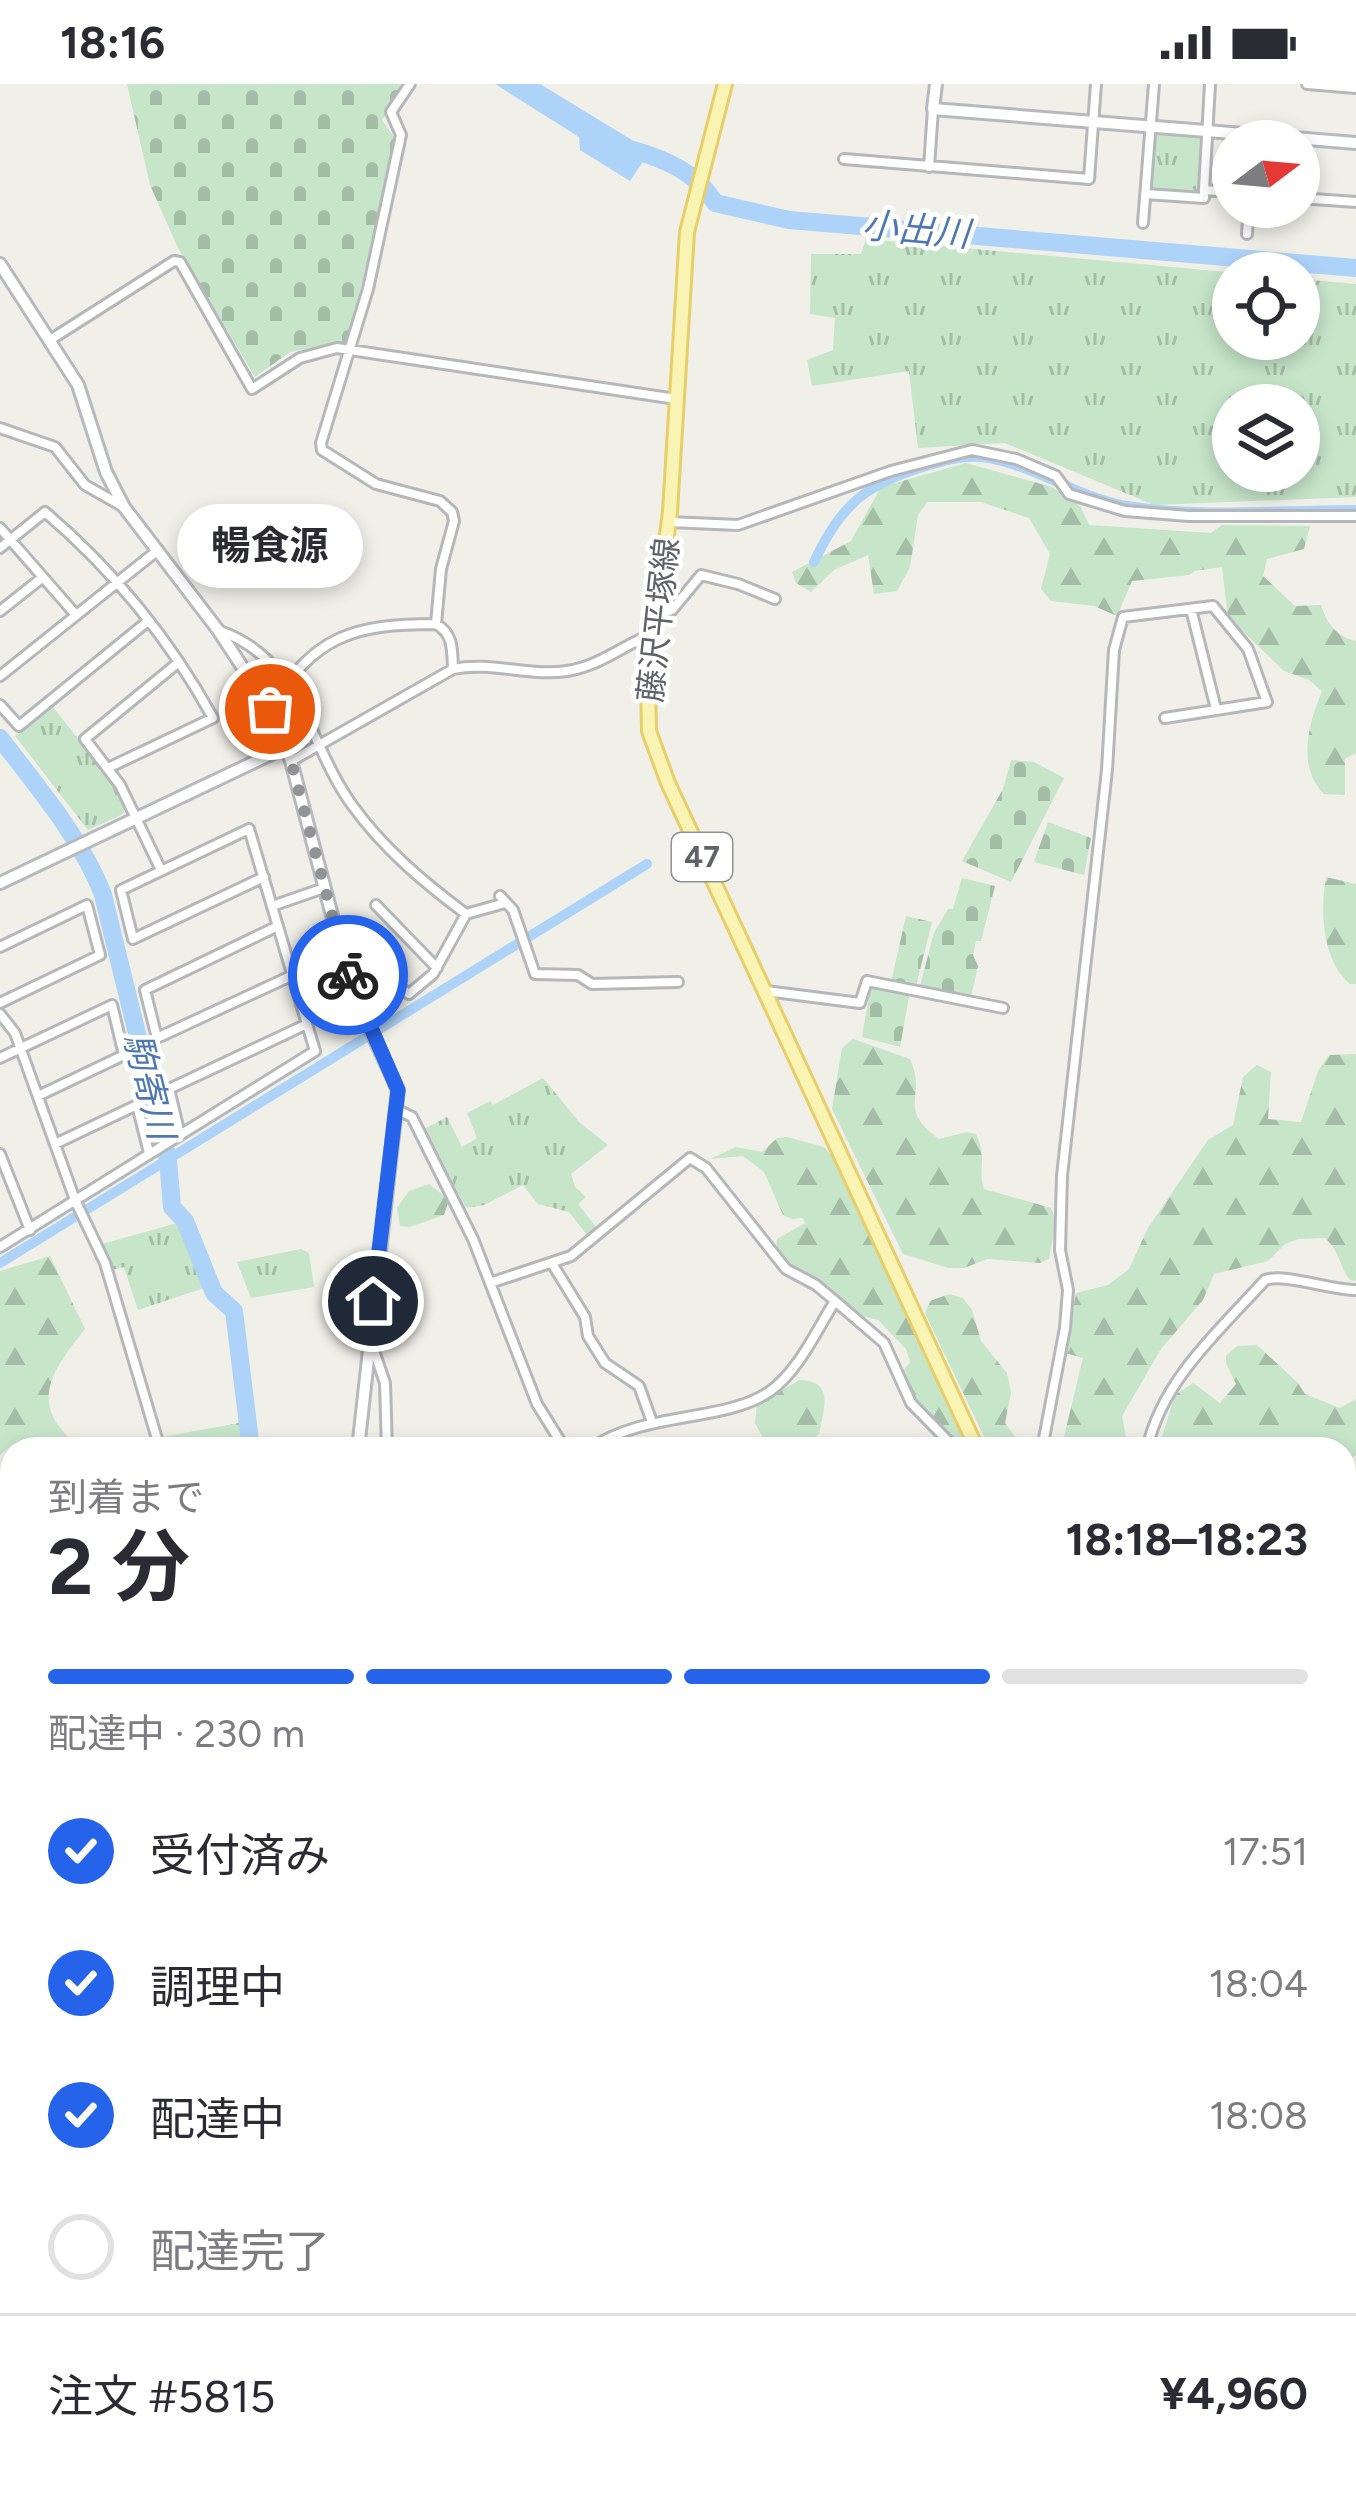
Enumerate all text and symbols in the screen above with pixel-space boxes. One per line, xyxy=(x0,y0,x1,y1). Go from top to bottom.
text: 18:16 xyxy=(60,15,165,69)
north arrow xyxy=(1212,120,1320,228)
map controls xyxy=(1212,120,1320,492)
water label: 小出川 xyxy=(860,203,976,256)
button: locate xyxy=(1212,252,1320,360)
button: layers xyxy=(1212,384,1320,492)
callout: 暢食源 xyxy=(177,505,363,589)
text: 暢食源 xyxy=(211,522,329,569)
street label: 藤沢平塚線 xyxy=(630,536,687,704)
pin xyxy=(219,658,321,760)
icon: bag xyxy=(237,676,303,742)
road number: 47 xyxy=(672,833,732,881)
courier xyxy=(288,915,408,1035)
icon: bike xyxy=(315,942,381,1008)
water label: 駒寄川 xyxy=(116,1029,184,1148)
pin xyxy=(322,1250,424,1352)
icon: home xyxy=(340,1268,406,1334)
text: 到着まで xyxy=(48,1474,204,1521)
text: 18:18–18:23 xyxy=(1065,1512,1308,1566)
text: 2 分 xyxy=(48,1520,190,1614)
text: 配達中 · 230 m xyxy=(48,1710,305,1757)
icon: check xyxy=(48,1818,114,1884)
text: 受付済み xyxy=(150,1828,330,1882)
text: 17:51 xyxy=(1223,1828,1308,1875)
icon: check xyxy=(48,1950,114,2016)
text: 調理中 xyxy=(150,1960,285,2014)
text: 18:04 xyxy=(1209,1960,1308,2007)
icon: check xyxy=(48,2082,114,2148)
text: 配達中 xyxy=(150,2092,285,2146)
text: 18:08 xyxy=(1209,2092,1308,2139)
text: 配達完了 xyxy=(150,2224,330,2278)
text: ¥4,960 xyxy=(1160,2366,1308,2420)
text: 注文 #5815 xyxy=(48,2369,275,2423)

